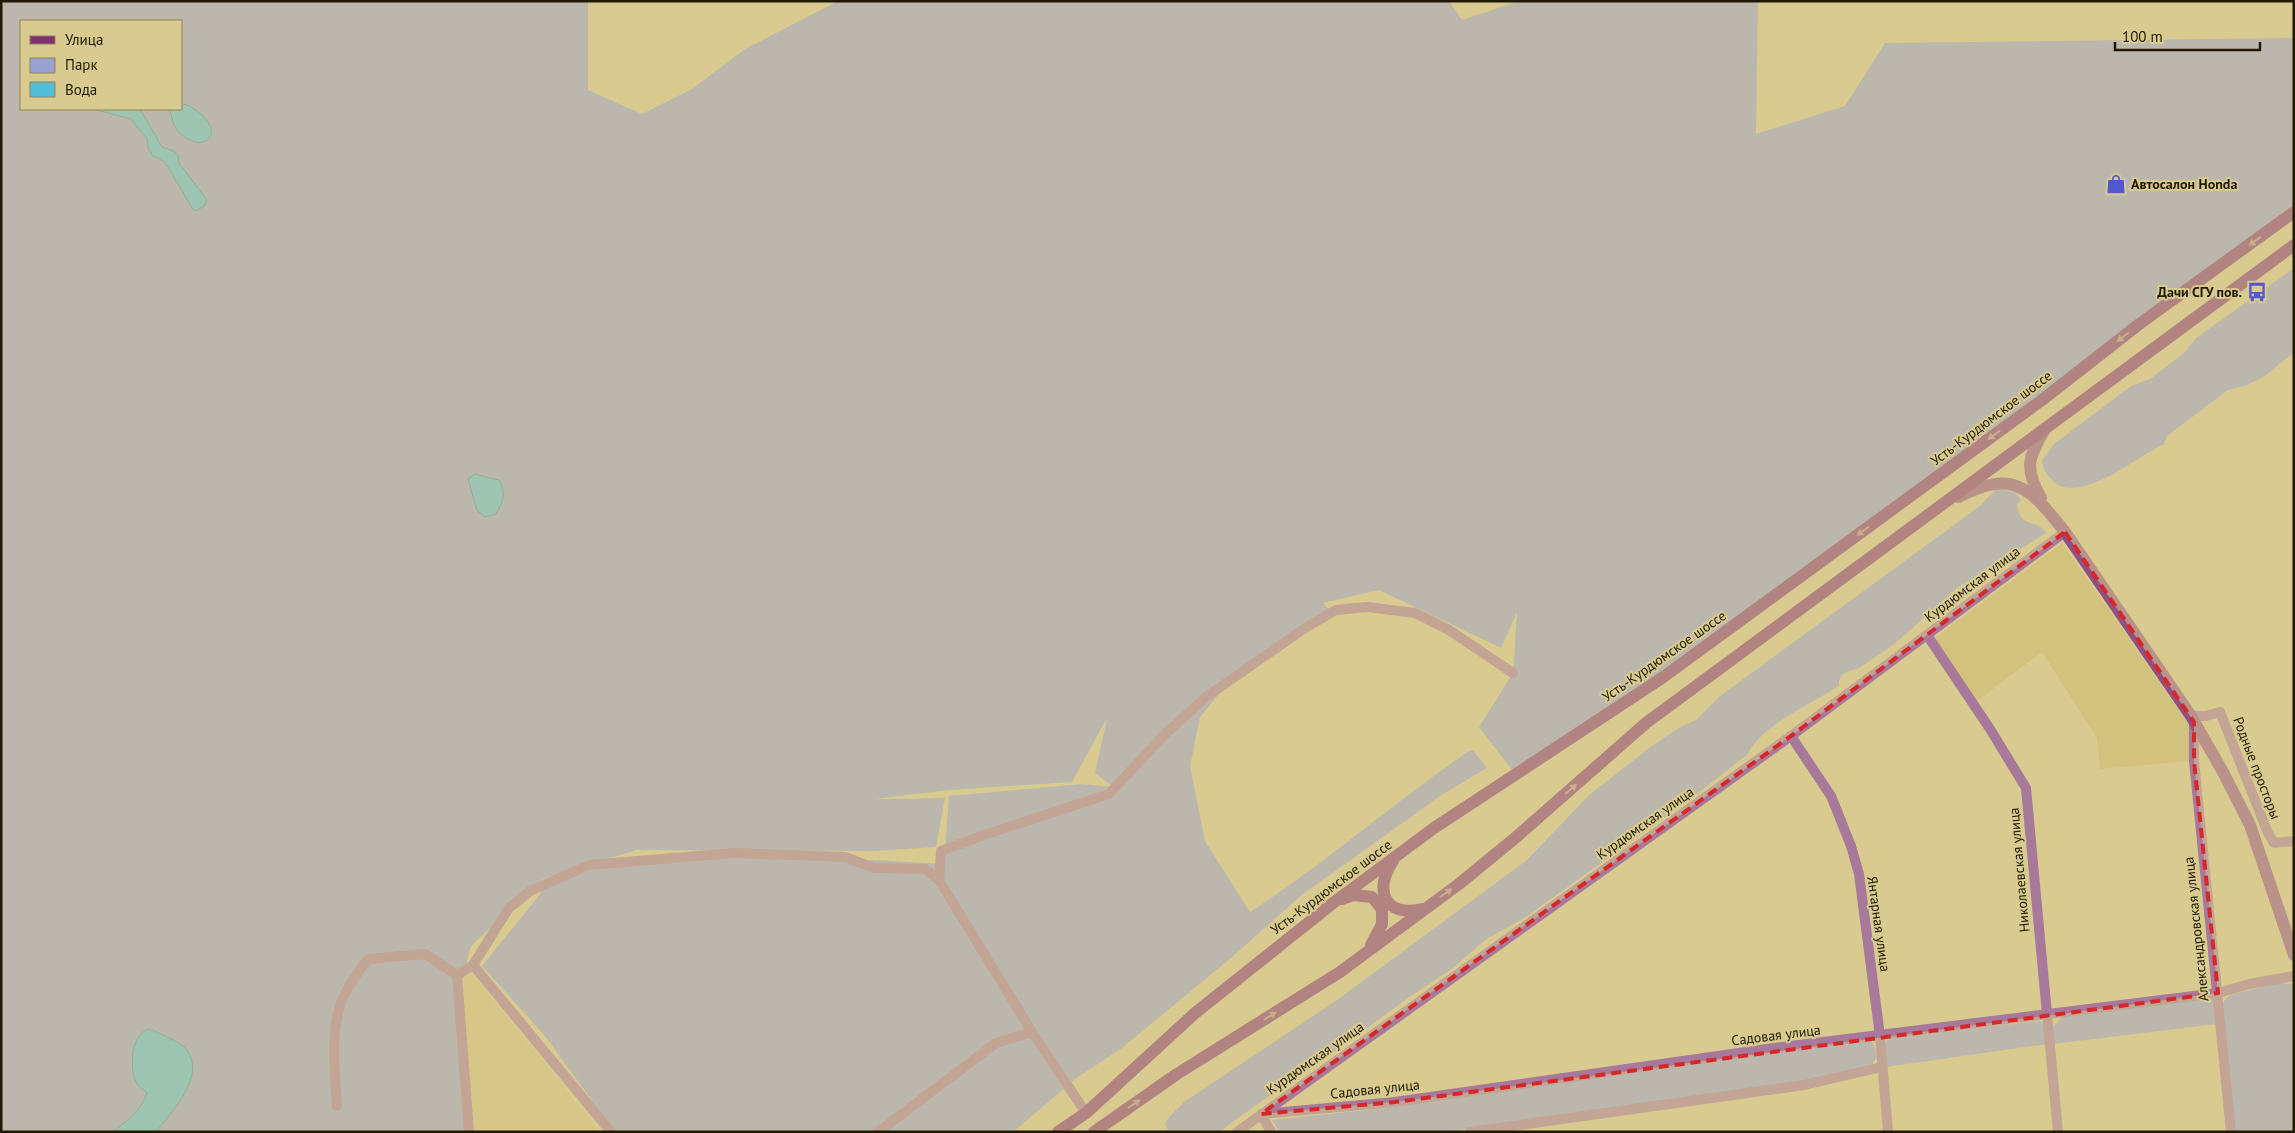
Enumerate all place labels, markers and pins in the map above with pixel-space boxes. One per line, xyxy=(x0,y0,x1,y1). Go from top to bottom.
shop icon: Автосалон Honda xyxy=(2105,173,2127,195)
place label: Автосалон Honda xyxy=(2131,175,2237,193)
bus stop icon: Дачи СГУ пов. xyxy=(2246,281,2268,303)
place label: Дачи СГУ пов. xyxy=(2157,283,2242,301)

